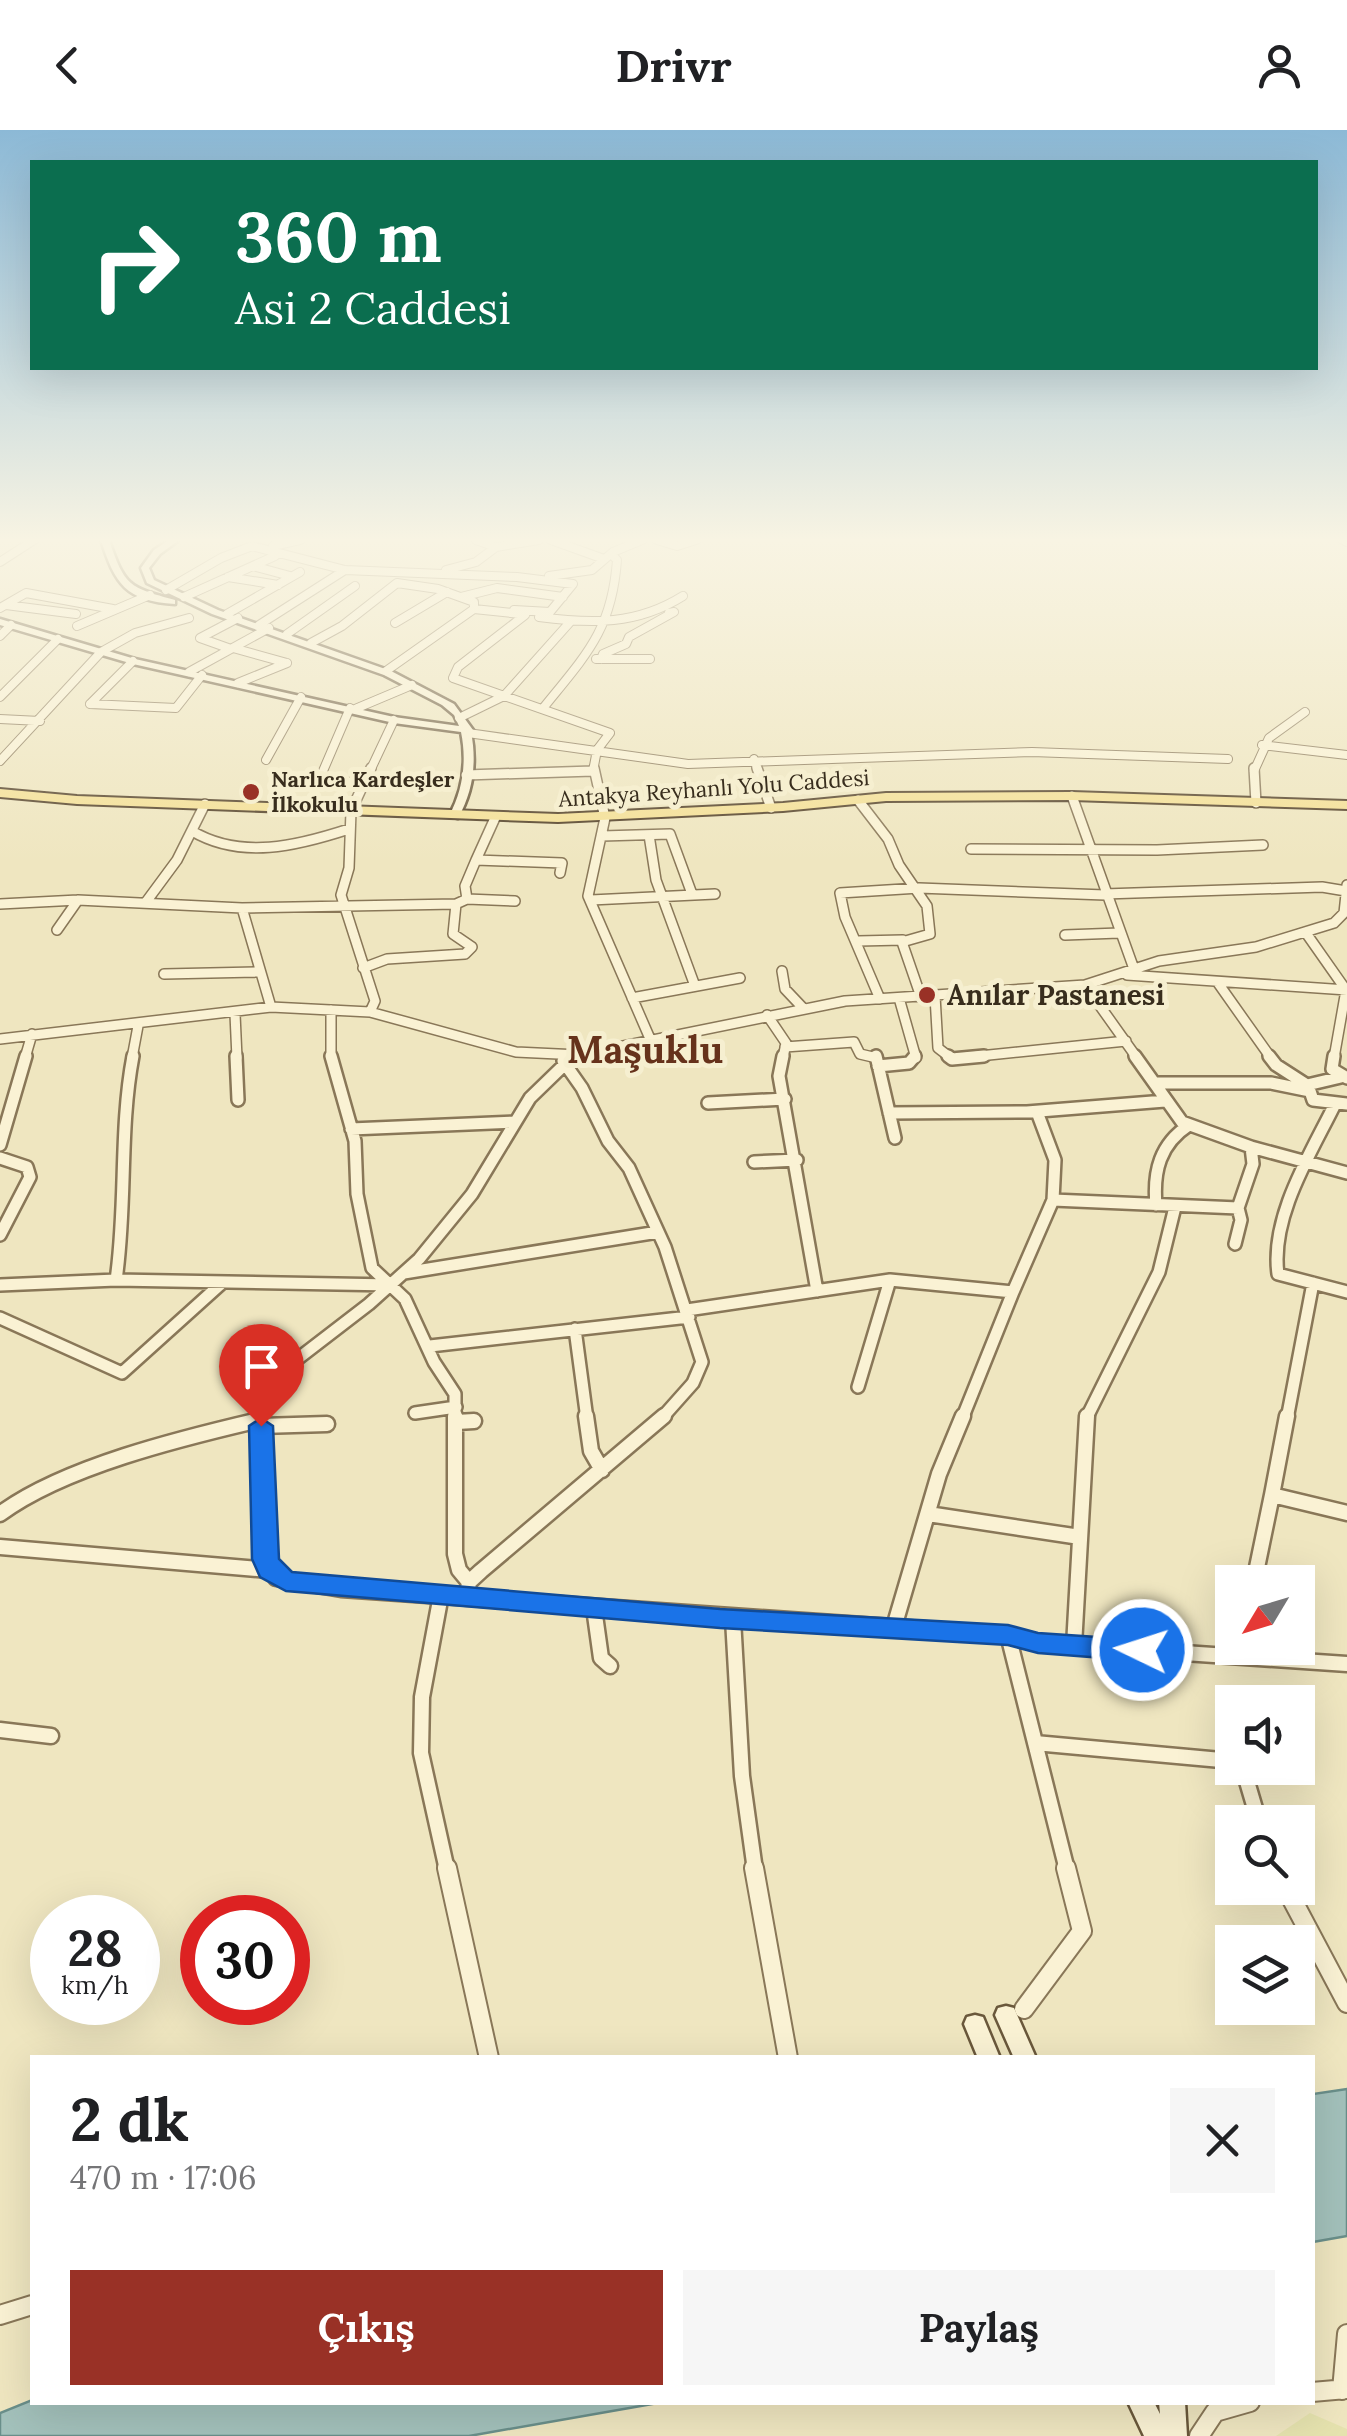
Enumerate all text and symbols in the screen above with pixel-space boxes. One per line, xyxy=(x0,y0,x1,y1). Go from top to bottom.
text: Drivr xyxy=(615,37,732,94)
icon: back xyxy=(40,38,95,93)
icon: person xyxy=(1252,38,1307,93)
text: 360 m xyxy=(235,192,442,281)
icon: right xyxy=(70,200,200,330)
text: Asi 2 Caddesi xyxy=(235,279,511,336)
street label: Antakya Reyhanlı Yolu Caddesi xyxy=(557,763,870,813)
place label: Narlıca Kardeşler İlkokulu xyxy=(271,765,455,818)
marker: Narlıca Kardeşler İlkokulu xyxy=(240,781,262,803)
place label: Anılar Pastanesi xyxy=(947,977,1165,1013)
marker: Anılar Pastanesi xyxy=(916,984,938,1006)
district label: Maşuklu xyxy=(567,1025,723,1073)
pin xyxy=(219,1324,304,1427)
icon: arrive xyxy=(234,1339,289,1394)
north arrow xyxy=(1215,1565,1315,1665)
map controls xyxy=(1215,1565,1315,2025)
position arrow xyxy=(1090,1598,1194,1702)
button: sound xyxy=(1215,1685,1315,1785)
button: search xyxy=(1215,1805,1315,1905)
speed limit sign: 30 xyxy=(180,1895,310,2025)
text: 28 xyxy=(67,1916,123,1980)
button: layers xyxy=(1215,1925,1315,2025)
text: km/h xyxy=(61,1969,129,2001)
text: 2 dk xyxy=(70,2081,189,2157)
button: close xyxy=(1170,2088,1275,2193)
text: 470 m · 17:06 xyxy=(70,2157,257,2198)
button: Çıkış xyxy=(70,2270,663,2385)
button: Paylaş xyxy=(683,2270,1275,2385)

